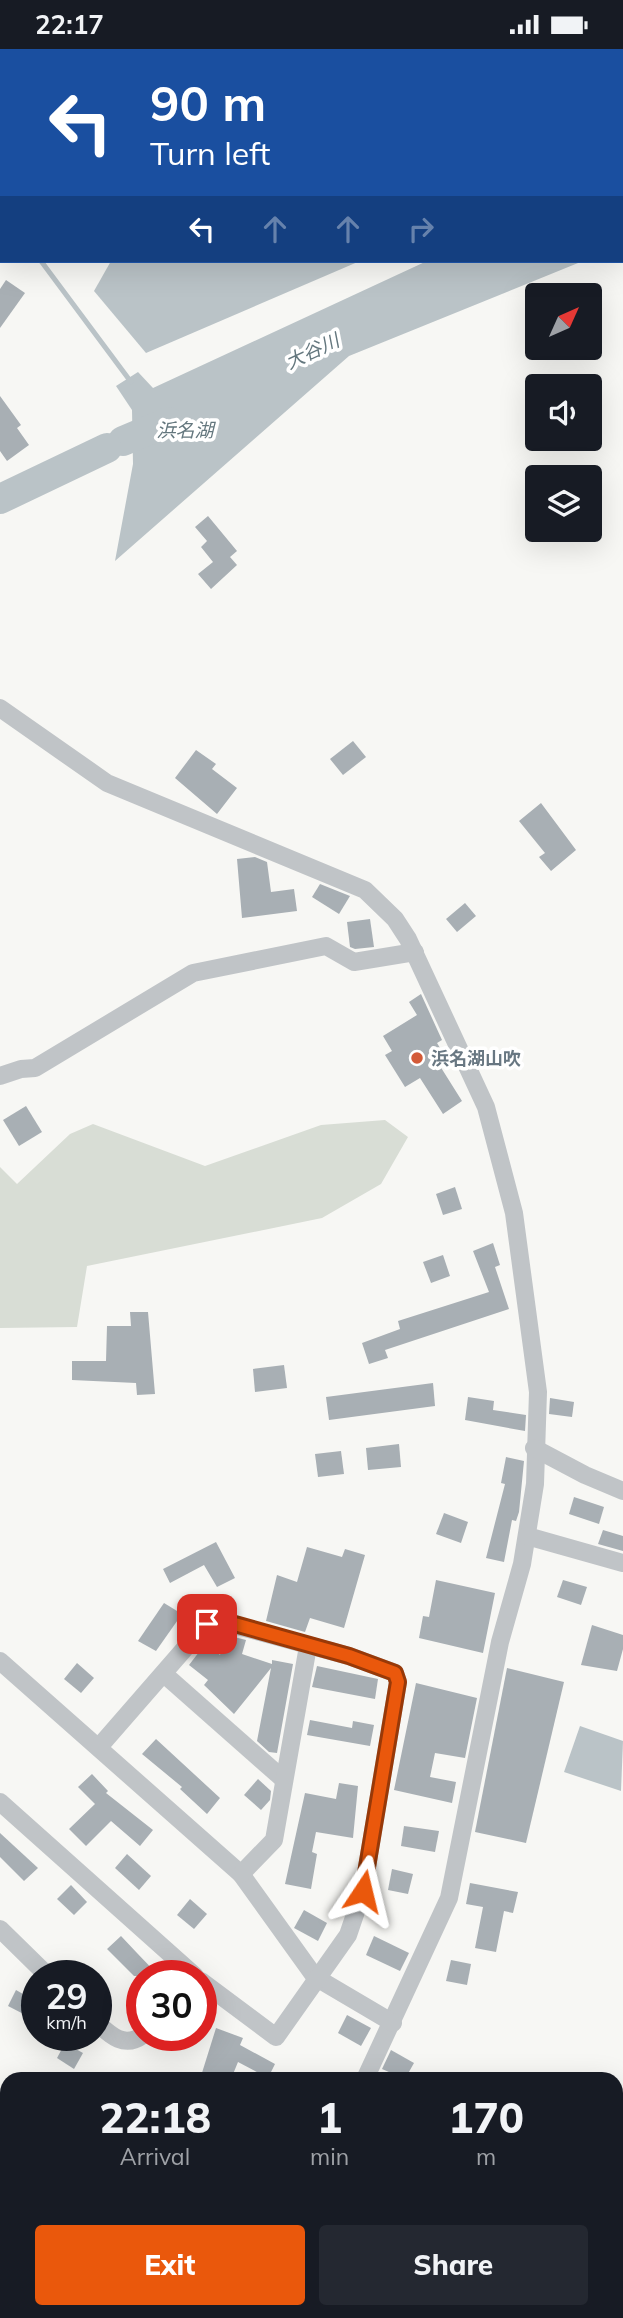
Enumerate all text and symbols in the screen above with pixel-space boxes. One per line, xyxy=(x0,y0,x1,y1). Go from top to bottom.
text: 22:17 xyxy=(35,8,104,41)
text: 90 m xyxy=(150,72,266,133)
icon: left xyxy=(35,77,126,168)
text: Turn left xyxy=(150,133,270,173)
icon: left xyxy=(183,210,221,248)
icon: ahead xyxy=(256,210,294,248)
icon: ahead xyxy=(329,210,367,248)
icon: right xyxy=(402,210,440,248)
north arrow xyxy=(525,283,602,361)
map controls xyxy=(525,283,602,542)
water label: 大谷川 xyxy=(281,327,345,374)
button: sound xyxy=(525,374,602,451)
water label: 浜名湖 xyxy=(156,418,216,442)
button: layers xyxy=(525,465,602,542)
place label: 浜名湖山吹 xyxy=(431,1047,521,1070)
marker: 浜名湖山吹 xyxy=(409,1050,425,1066)
pin xyxy=(177,1594,237,1654)
icon: arrive xyxy=(188,1605,226,1643)
position arrow xyxy=(326,1854,400,1928)
speed limit sign: 30 xyxy=(126,1960,217,2051)
text: 29 xyxy=(45,1974,88,2018)
text: km/h xyxy=(46,2011,87,2034)
text: 22:18 xyxy=(99,2091,211,2144)
text: 1 xyxy=(317,2091,342,2144)
text: 170 xyxy=(448,2091,524,2144)
text: Arrival xyxy=(120,2142,190,2171)
text: min xyxy=(310,2142,349,2171)
text: m xyxy=(476,2142,496,2171)
button: Exit xyxy=(35,2225,305,2305)
button: Share xyxy=(319,2225,588,2305)

